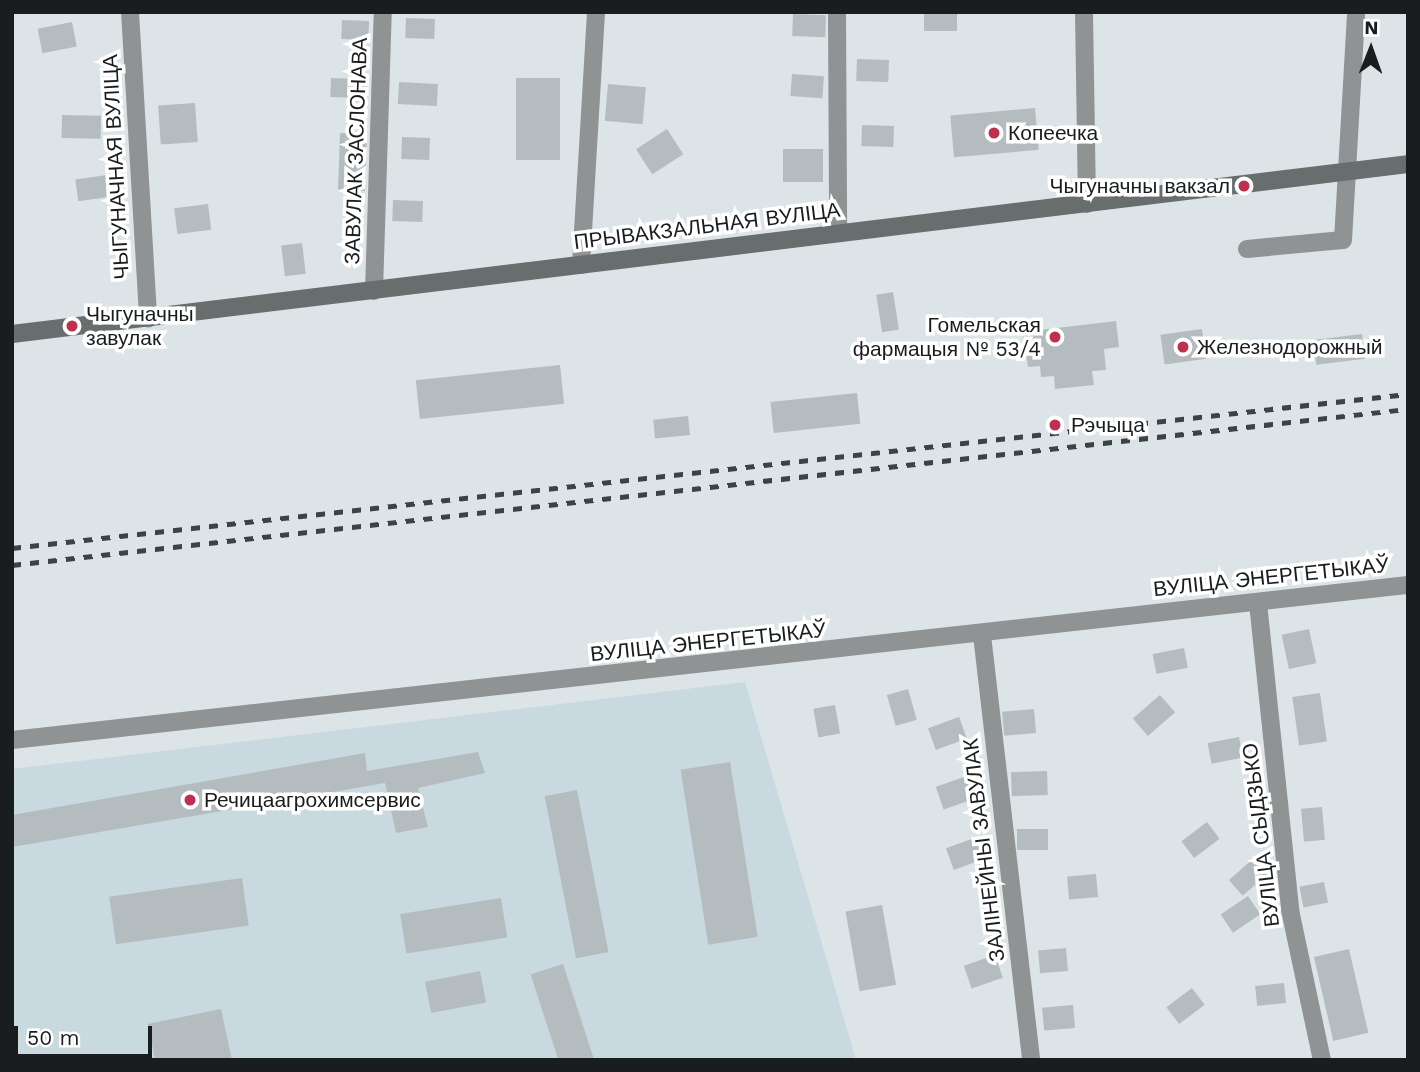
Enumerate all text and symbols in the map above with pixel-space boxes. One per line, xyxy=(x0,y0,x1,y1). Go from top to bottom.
north arrow xyxy=(1336,14,1406,84)
text: N xyxy=(1364,16,1379,39)
street label: ЗАВУЛАК ЗАСЛОНАВА xyxy=(339,37,373,265)
street label: ЧЫГУНАЧНАЯ ВУЛІЦА xyxy=(98,54,134,280)
place label: Копеечка xyxy=(1008,120,1098,146)
marker: Копеечка xyxy=(986,125,1002,141)
place label: Чыгуначны вакзал xyxy=(1050,173,1230,199)
marker: Чыгуначны вакзал xyxy=(1236,178,1252,194)
street label: ПРЫВАКЗАЛЬНАЯ ВУЛІЦА xyxy=(572,197,842,255)
place label: Чыгуначны завулак xyxy=(86,301,194,351)
place label: Гомельская фармацыя № 53/4 xyxy=(853,312,1041,362)
marker: Чыгуначны завулак xyxy=(64,318,80,334)
marker: Гомельская фармацыя № 53/4 xyxy=(1047,329,1063,345)
place label: Железнодорожный xyxy=(1197,334,1383,360)
marker: Железнодорожный xyxy=(1175,339,1191,355)
place label: Рэчыца xyxy=(1071,412,1145,438)
marker: Рэчыца xyxy=(1045,415,1065,435)
street label: ВУЛІЦА ЭНЕРГЕТЫКАЎ xyxy=(1152,552,1390,602)
street label: ВУЛІЦА ЭНЕРГЕТЫКАЎ xyxy=(589,617,827,667)
street label: ЗАЛІНЕЙНЫ ЗАВУЛАК xyxy=(958,737,1010,963)
street label: ВУЛІЦА СЫДЗЬКО xyxy=(1237,742,1285,928)
place label: Речицаагрохимсервис xyxy=(204,787,421,813)
marker: Речицаагрохимсервис xyxy=(182,792,198,808)
scale bar xyxy=(18,1012,156,1056)
text: 50 m xyxy=(27,1025,79,1050)

